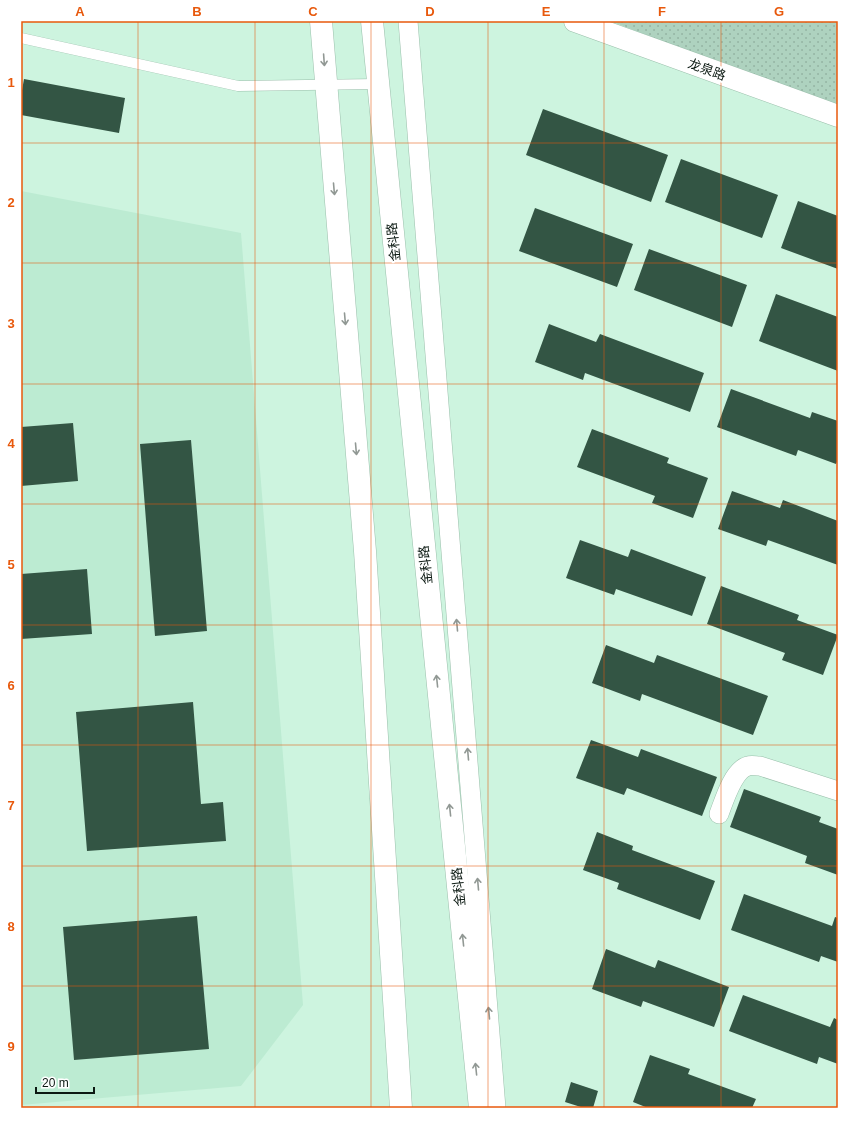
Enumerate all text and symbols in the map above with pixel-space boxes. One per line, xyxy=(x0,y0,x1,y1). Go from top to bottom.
text: A xyxy=(75,4,85,19)
text: B xyxy=(192,4,202,19)
text: C xyxy=(308,4,318,19)
text: D xyxy=(425,4,435,19)
text: E xyxy=(542,4,551,19)
text: F xyxy=(658,4,666,19)
text: G xyxy=(774,4,784,19)
one-way arrow xyxy=(320,53,327,66)
street label: 龙泉路 xyxy=(686,56,728,83)
text: 1 xyxy=(7,75,15,90)
one-way arrow xyxy=(331,183,338,196)
text: 2 xyxy=(7,195,15,210)
street label: 金科路 xyxy=(384,222,403,262)
one-way arrow xyxy=(341,312,349,325)
text: 3 xyxy=(7,316,15,331)
text: 4 xyxy=(7,436,15,451)
one-way arrow xyxy=(352,442,360,455)
street label: 金科路 xyxy=(416,545,435,585)
text: 5 xyxy=(7,557,15,572)
one-way arrow xyxy=(454,619,461,632)
one-way arrow xyxy=(433,675,441,688)
text: 6 xyxy=(7,678,15,693)
one-way arrow xyxy=(464,748,471,761)
text: 7 xyxy=(7,798,15,813)
one-way arrow xyxy=(446,804,454,817)
street label: 金科路 xyxy=(449,867,468,907)
one-way arrow xyxy=(475,878,482,891)
text: 8 xyxy=(7,919,15,934)
one-way arrow xyxy=(459,934,467,947)
one-way arrow xyxy=(485,1007,492,1020)
text: 9 xyxy=(7,1039,15,1054)
one-way arrow xyxy=(472,1063,480,1076)
scale bar xyxy=(36,1069,94,1095)
text: 20 m xyxy=(42,1076,69,1090)

